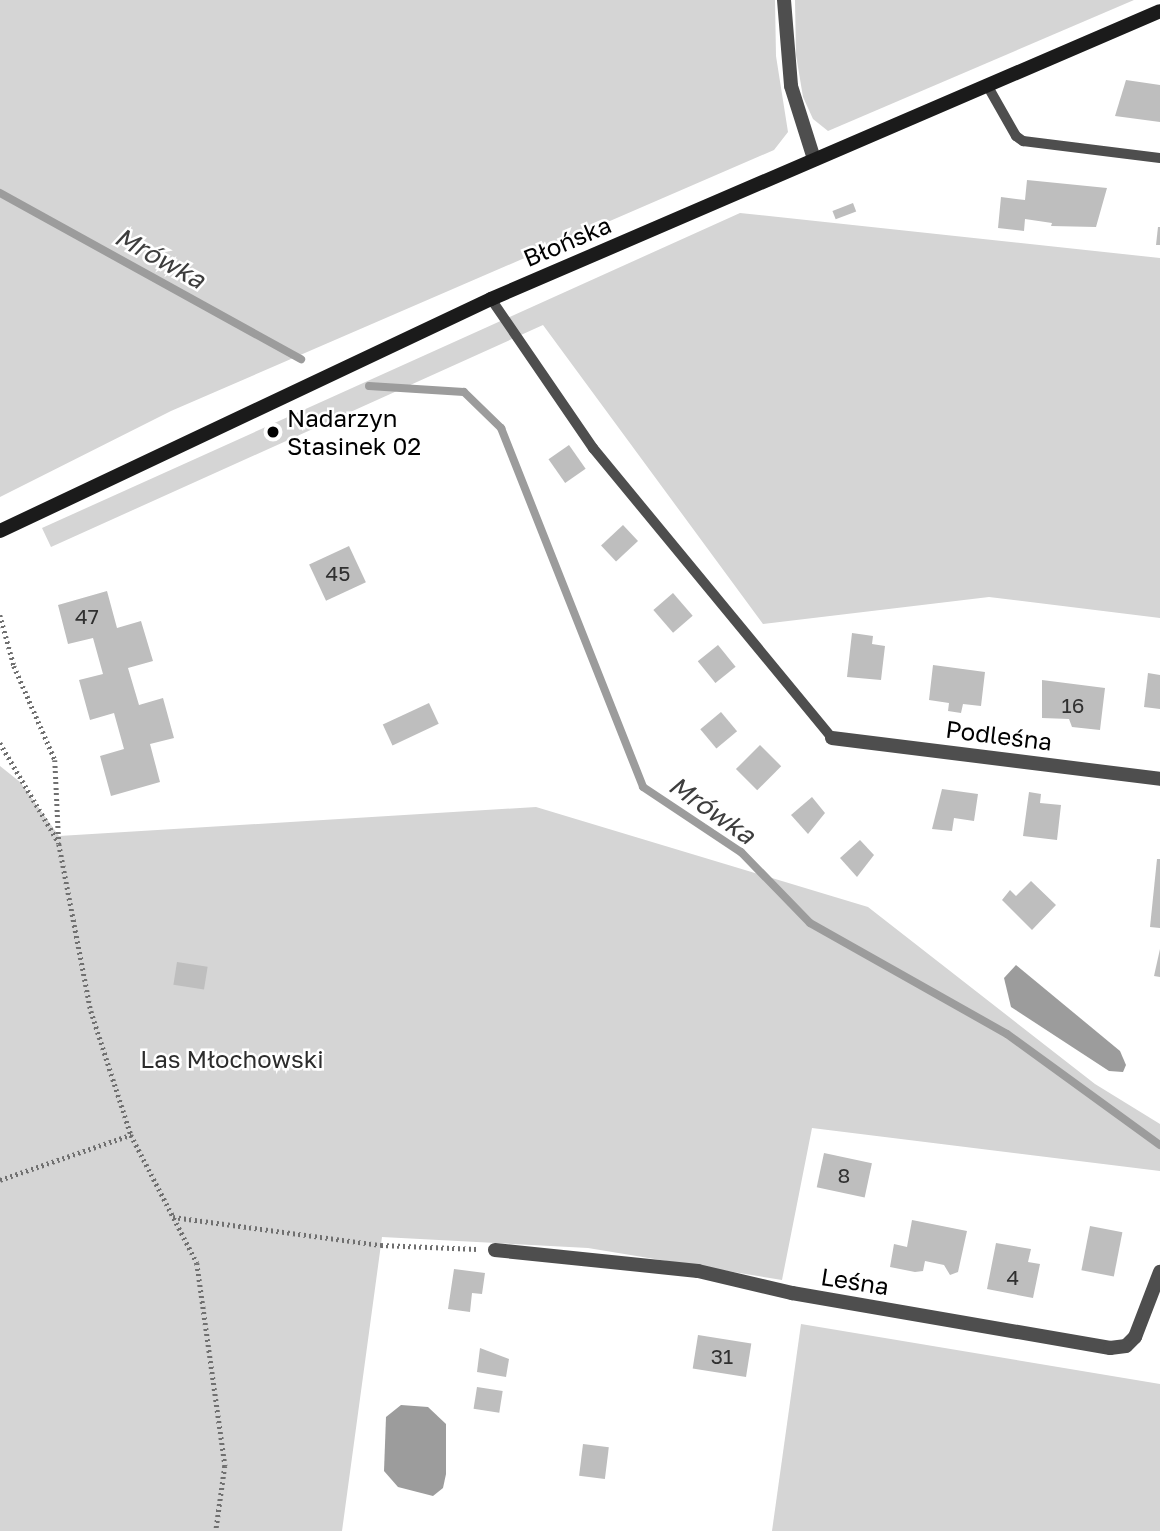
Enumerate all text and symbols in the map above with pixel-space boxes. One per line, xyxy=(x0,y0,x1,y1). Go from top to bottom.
street label: Błońska xyxy=(519,210,615,272)
water label: Mrówka xyxy=(110,221,210,295)
place label: Nadarzyn Stasinek 02 xyxy=(287,404,421,460)
marker: Nadarzyn Stasinek 02 xyxy=(265,424,281,440)
house number: 45 xyxy=(326,560,350,586)
house number: 47 xyxy=(75,603,99,629)
house number: 16 xyxy=(1062,692,1084,718)
street label: Podleśna xyxy=(944,714,1054,756)
water label: Mrówka xyxy=(663,769,761,851)
park label: Las Młochowski xyxy=(140,1045,324,1073)
house number: 8 xyxy=(838,1162,850,1188)
street label: Leśna xyxy=(819,1261,891,1301)
house number: 4 xyxy=(1007,1264,1019,1290)
house number: 31 xyxy=(711,1343,733,1369)

